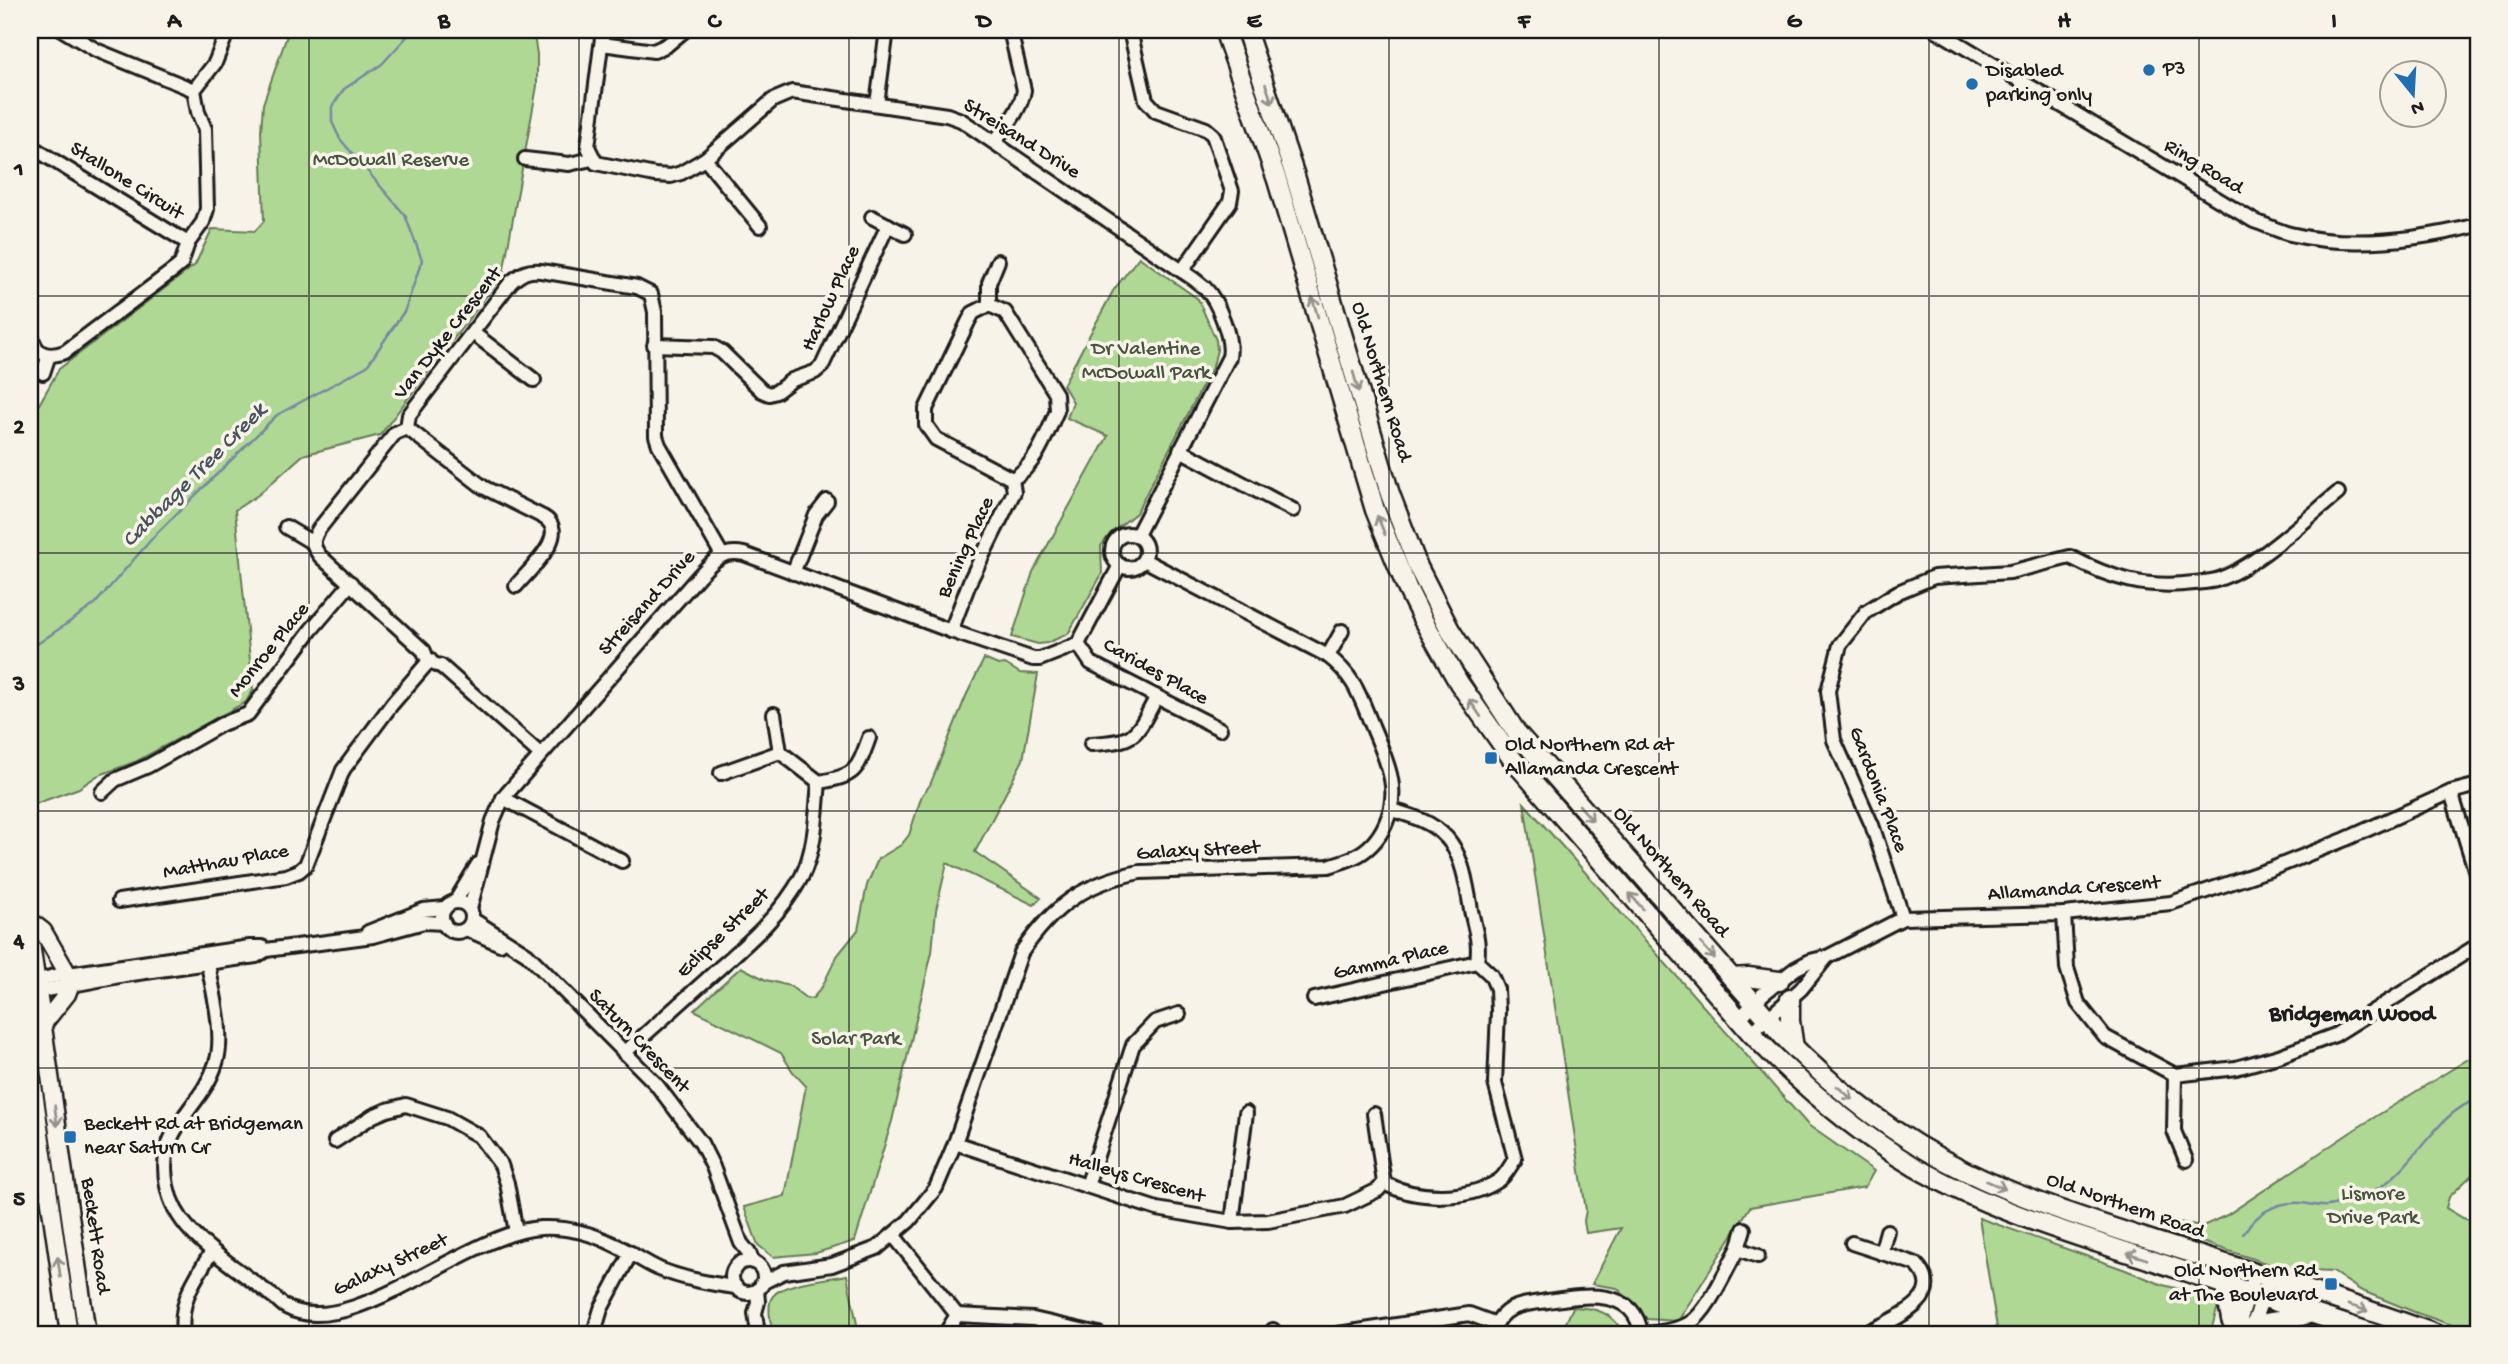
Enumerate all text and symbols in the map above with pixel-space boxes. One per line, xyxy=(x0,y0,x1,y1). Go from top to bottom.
text: A xyxy=(166,9,182,36)
text: B xyxy=(437,9,451,36)
text: C xyxy=(708,9,723,36)
text: D xyxy=(975,9,993,36)
text: E xyxy=(1247,9,1263,36)
text: F xyxy=(1517,9,1532,36)
text: G xyxy=(1787,9,1803,36)
text: H xyxy=(2057,9,2071,36)
text: I xyxy=(2331,9,2337,36)
place label: P3 xyxy=(2162,58,2186,83)
place label: Disabled parking only xyxy=(1984,60,2092,109)
north arrow xyxy=(2378,60,2448,130)
marker: P3 xyxy=(2141,62,2157,78)
marker: Disabled parking only xyxy=(1964,76,1980,92)
one-way arrow xyxy=(1263,83,1276,105)
street label: Streisand Drive xyxy=(958,94,1085,187)
text: N xyxy=(2408,94,2427,120)
street label: Ring Road xyxy=(2159,135,2249,202)
street label: Stallone Circuit xyxy=(65,137,190,228)
park label: McDowall Reserve xyxy=(313,149,470,174)
text: 1 xyxy=(13,157,24,184)
street label: Harlow Place xyxy=(797,241,868,356)
street label: Van Dyke Crescent xyxy=(389,261,510,406)
one-way arrow xyxy=(1308,296,1321,318)
street label: Old Northern Road xyxy=(1344,299,1417,466)
park label: Dr Valentine McDowall Park xyxy=(1082,338,1213,387)
one-way arrow xyxy=(1351,371,1364,393)
water label: Cabbage Tree Creek xyxy=(117,396,275,554)
text: 2 xyxy=(13,415,25,442)
street label: Bening Place xyxy=(932,492,1002,604)
one-way arrow xyxy=(1374,514,1387,536)
street label: Streisand Drive xyxy=(594,545,703,662)
street label: Monroe Place xyxy=(224,597,317,704)
street label: Carides Place xyxy=(1098,634,1213,713)
text: 3 xyxy=(12,672,25,699)
one-way arrow xyxy=(1468,699,1482,718)
street label: Gardonia Place xyxy=(1842,724,1913,857)
place label: Old Northern Rd at Allamanda Crescent xyxy=(1505,734,1680,783)
marker: Old Northern Rd at Allamanda Crescent xyxy=(1483,750,1499,766)
street label: Old Northern Road xyxy=(1606,802,1735,945)
one-way arrow xyxy=(1578,803,1594,821)
street label: Galaxy Street xyxy=(1136,836,1263,868)
street label: Matthau Place xyxy=(161,839,292,886)
street label: Allamanda Crescent xyxy=(1987,871,2163,908)
street label: Eclipse Street xyxy=(672,882,777,984)
one-way arrow xyxy=(1628,893,1644,911)
text: 4 xyxy=(13,929,25,956)
street label: Gamma Place xyxy=(1331,936,1452,987)
one-way arrow xyxy=(1700,942,1716,960)
street label: Saturn Crescent xyxy=(582,984,696,1101)
district label: Bridgeman Wood xyxy=(2268,1002,2437,1029)
park label: Solar Park xyxy=(811,1028,903,1053)
one-way arrow xyxy=(1836,1086,1854,1101)
one-way arrow xyxy=(49,1104,62,1127)
place label: Beckett Rd at Bridgeman near Saturn Cr xyxy=(83,1113,303,1162)
marker: Beckett Rd at Bridgeman near Saturn Cr xyxy=(62,1129,78,1145)
street label: Halleys Crescent xyxy=(1065,1148,1209,1211)
street label: Old Northern Road xyxy=(2043,1168,2209,1246)
street label: Beckett Road xyxy=(73,1175,115,1297)
one-way arrow xyxy=(1985,1179,2006,1192)
park label: Lismore Drive Park xyxy=(2326,1183,2421,1232)
text: 5 xyxy=(13,1187,25,1214)
street label: Galaxy Street xyxy=(330,1228,454,1303)
one-way arrow xyxy=(2127,1249,2149,1261)
one-way arrow xyxy=(52,1256,65,1279)
place label: Old Northern Rd at The Boulevard xyxy=(2169,1260,2319,1309)
marker: Old Northern Rd at The Boulevard xyxy=(2323,1276,2339,1292)
one-way arrow xyxy=(2347,1303,2369,1316)

